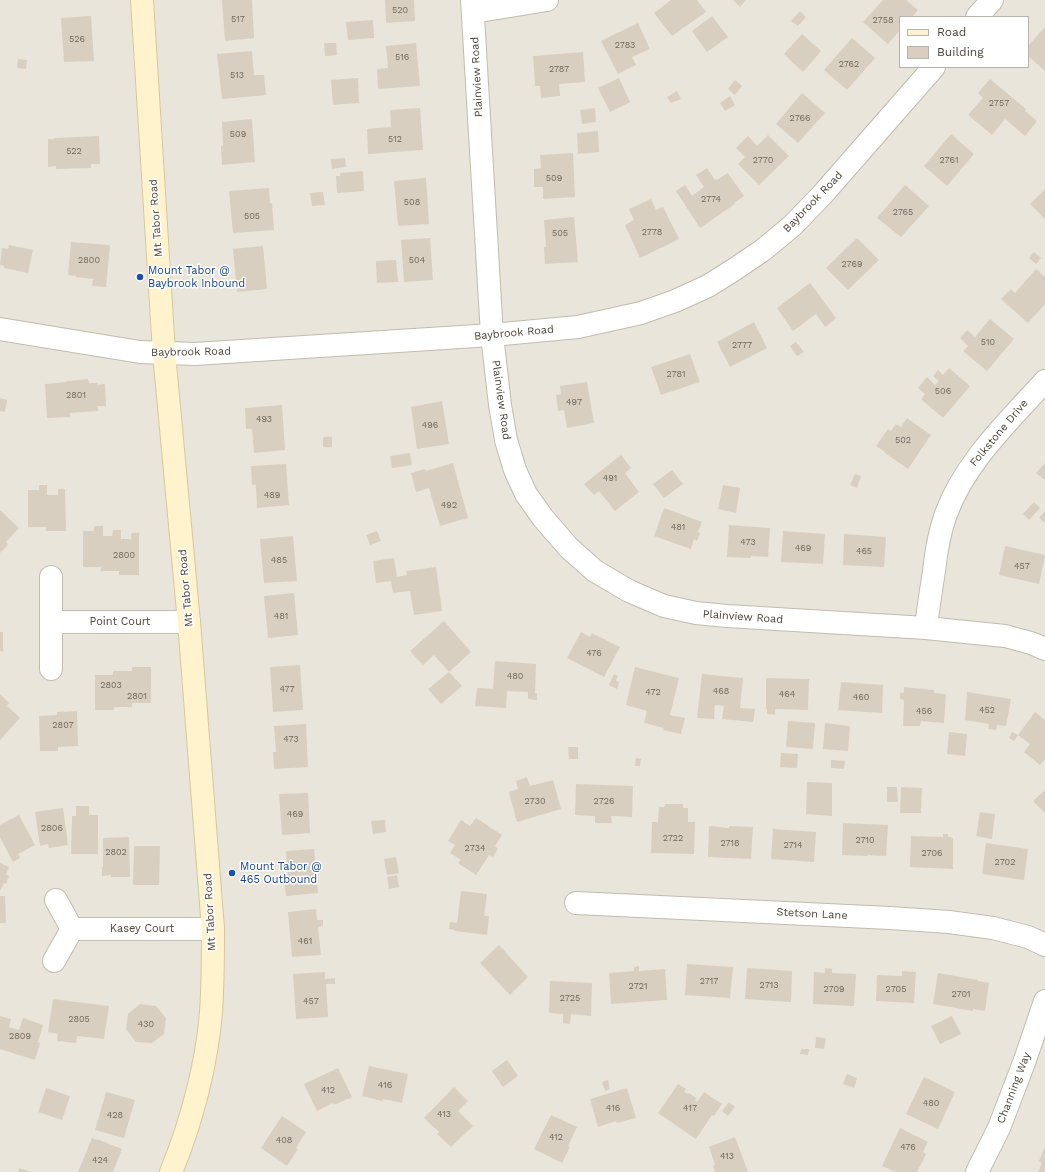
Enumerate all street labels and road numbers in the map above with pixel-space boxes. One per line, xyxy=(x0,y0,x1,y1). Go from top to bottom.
street label: Plainview Road xyxy=(468,36,486,118)
street label: Baybrook Road xyxy=(780,169,846,235)
street label: Mt Tabor Road xyxy=(147,179,165,257)
street label: Baybrook Road xyxy=(474,323,554,343)
street label: Baybrook Road xyxy=(151,345,231,359)
street label: Plainview Road xyxy=(489,359,513,441)
street label: Folkstone Drive xyxy=(967,397,1031,469)
street label: Mt Tabor Road xyxy=(176,549,196,627)
street label: Plainview Road xyxy=(702,608,784,626)
street label: Point Court xyxy=(90,615,150,629)
street label: Mt Tabor Road xyxy=(201,873,219,951)
street label: Stetson Lane xyxy=(776,906,848,922)
street label: Kasey Court xyxy=(110,922,174,936)
street label: Channing Way xyxy=(994,1051,1034,1125)

